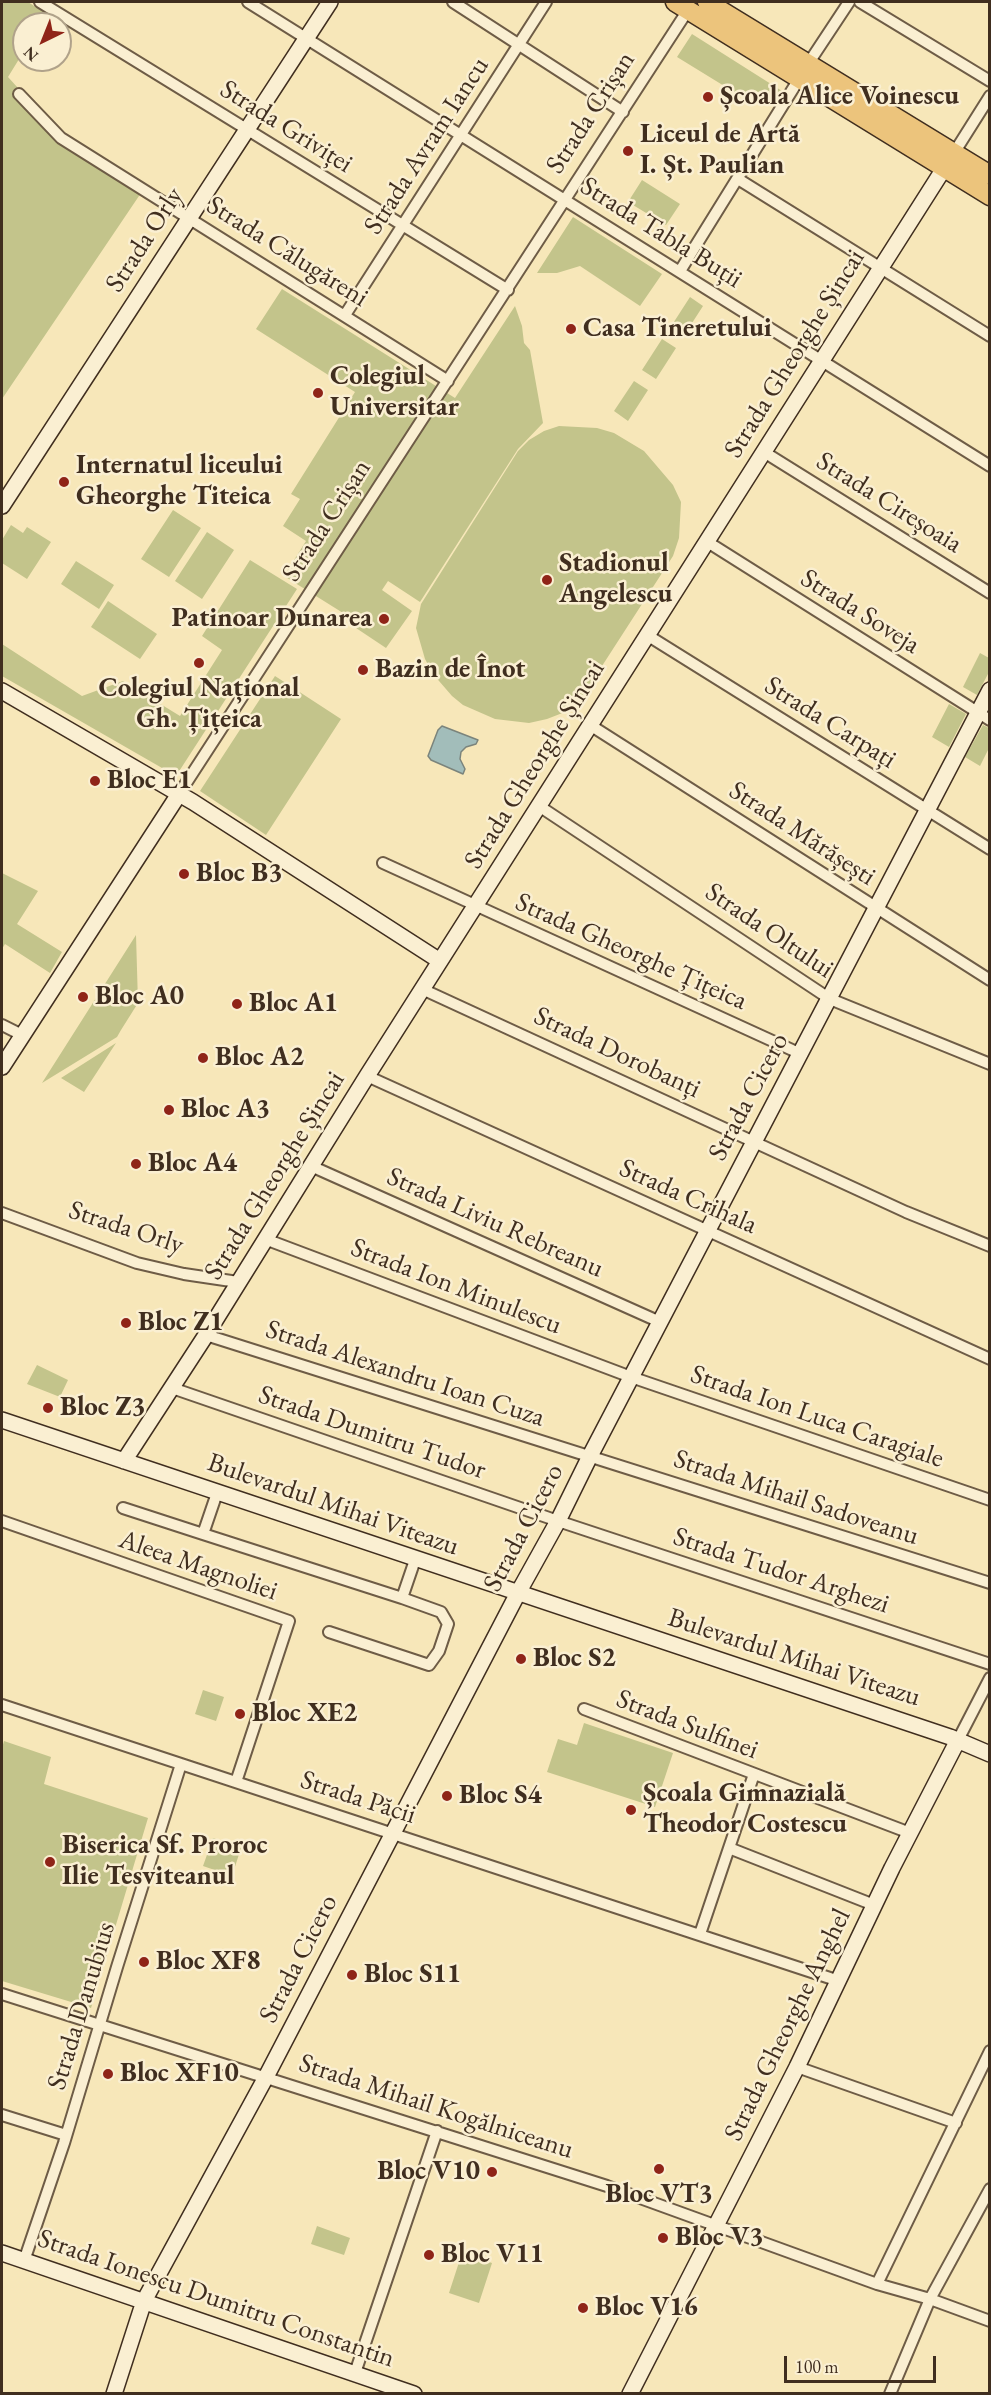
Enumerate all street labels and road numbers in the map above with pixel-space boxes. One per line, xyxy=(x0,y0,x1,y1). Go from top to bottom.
street label: Strada Crișan xyxy=(540,46,642,180)
street label: Strada Avram Iancu xyxy=(358,51,496,241)
street label: Strada Griviței xyxy=(214,74,358,180)
street label: Strada Tabla Buții xyxy=(574,170,748,296)
street label: Strada Orly xyxy=(99,181,191,299)
street label: Strada Călugăreni xyxy=(200,189,374,315)
street label: Strada Gheorghe Șincai xyxy=(718,244,872,464)
street label: Strada Cireșoaia xyxy=(810,445,968,561)
street label: Strada Crișan xyxy=(276,454,378,588)
street label: Strada Soveja xyxy=(794,563,926,661)
street label: Strada Gheorghe Șincai xyxy=(458,655,612,875)
street label: Strada Carpați xyxy=(758,670,902,776)
street label: Strada Mărășești xyxy=(723,775,881,893)
street label: Strada Oltului xyxy=(699,876,839,986)
street label: Strada Gheorghe Țițeica xyxy=(510,886,752,1018)
street label: Strada Dorobanți xyxy=(528,1000,706,1106)
street label: Strada Cicero xyxy=(702,1028,796,1166)
street label: Strada Gheorghe Șincai xyxy=(198,1066,352,1286)
street label: Strada Crihala xyxy=(614,1152,762,1242)
street label: Strada Liviu Rebreanu xyxy=(382,1161,608,1285)
street label: Strada Orly xyxy=(65,1194,187,1262)
street label: Strada Ion Minulescu xyxy=(346,1232,566,1342)
street label: Strada Alexandru Ioan Cuza xyxy=(261,1314,549,1434)
street label: Strada Ion Luca Caragiale xyxy=(686,1358,948,1476)
street label: Strada Dumitru Tudor xyxy=(254,1379,490,1487)
street label: Strada Mihail Sadoveanu xyxy=(669,1443,923,1553)
street label: Bulevardul Mihai Viteazu xyxy=(203,1447,463,1563)
street label: Strada Cicero xyxy=(477,1459,571,1597)
street label: Strada Tudor Arghezi xyxy=(669,1521,893,1621)
street label: Aleea Magnoliei xyxy=(114,1524,282,1608)
street label: Bulevardul Mihai Viteazu xyxy=(664,1602,924,1714)
street label: Strada Sulfinei xyxy=(611,1683,763,1767)
street label: Strada Păcii xyxy=(296,1764,420,1832)
street label: Strada Cicero xyxy=(253,1889,345,2029)
street label: Strada Gheorghe Anghel xyxy=(718,1904,858,2146)
street label: Strada Danubius xyxy=(41,1918,123,2094)
street label: Strada Mihail Kogălniceanu xyxy=(295,2047,577,2167)
street label: Strada Ionescu Dumitru Constantin xyxy=(33,2223,399,2375)

